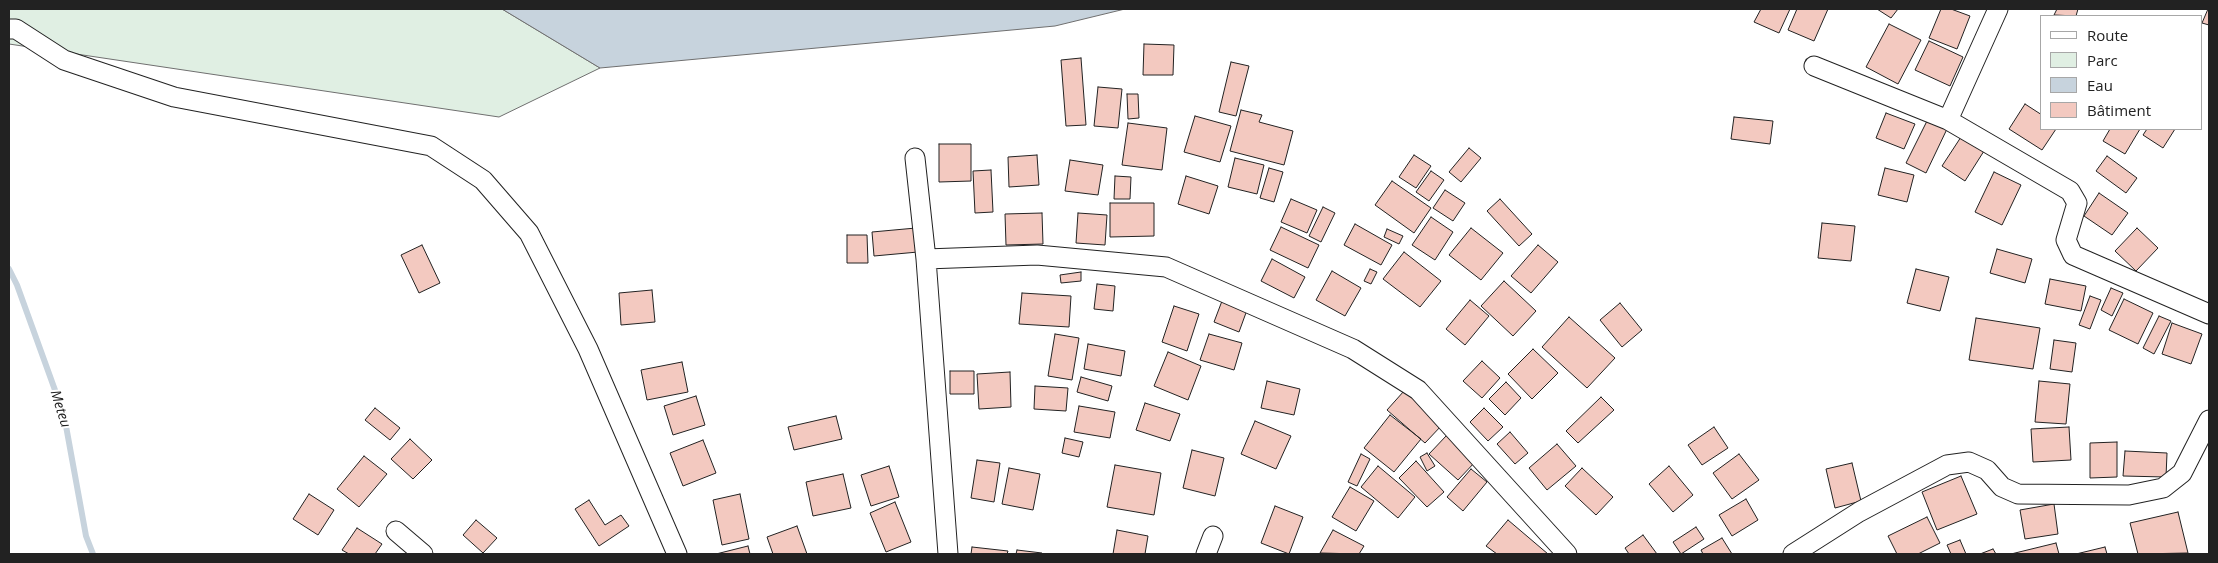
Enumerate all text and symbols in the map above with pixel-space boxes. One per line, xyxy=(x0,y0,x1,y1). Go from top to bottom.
legend xyxy=(2040,15,2203,130)
text: Route xyxy=(2087,25,2128,45)
text: Parc xyxy=(2087,50,2118,70)
text: Eau xyxy=(2087,75,2113,95)
text: Bâtiment xyxy=(2087,100,2151,120)
water label: Meteu xyxy=(46,388,74,430)

